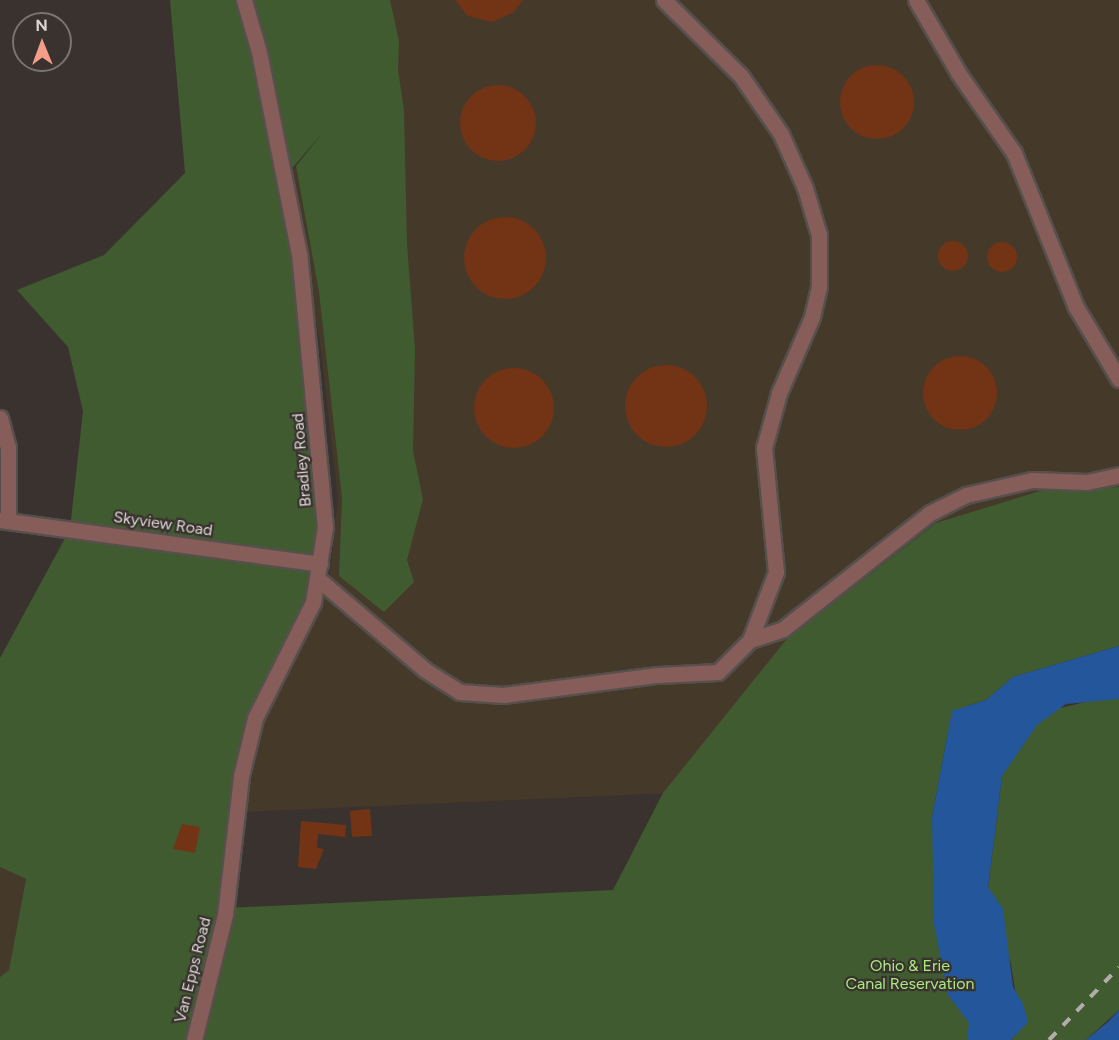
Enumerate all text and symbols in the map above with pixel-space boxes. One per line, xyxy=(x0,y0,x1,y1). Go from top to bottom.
north arrow xyxy=(12,12,72,72)
text: N xyxy=(35,16,48,35)
street label: Bradley Road xyxy=(288,412,316,508)
street label: Skyview Road xyxy=(112,508,214,540)
street label: Van Epps Road xyxy=(171,915,215,1025)
park label: Ohio & Erie Canal Reservation xyxy=(846,956,974,994)

